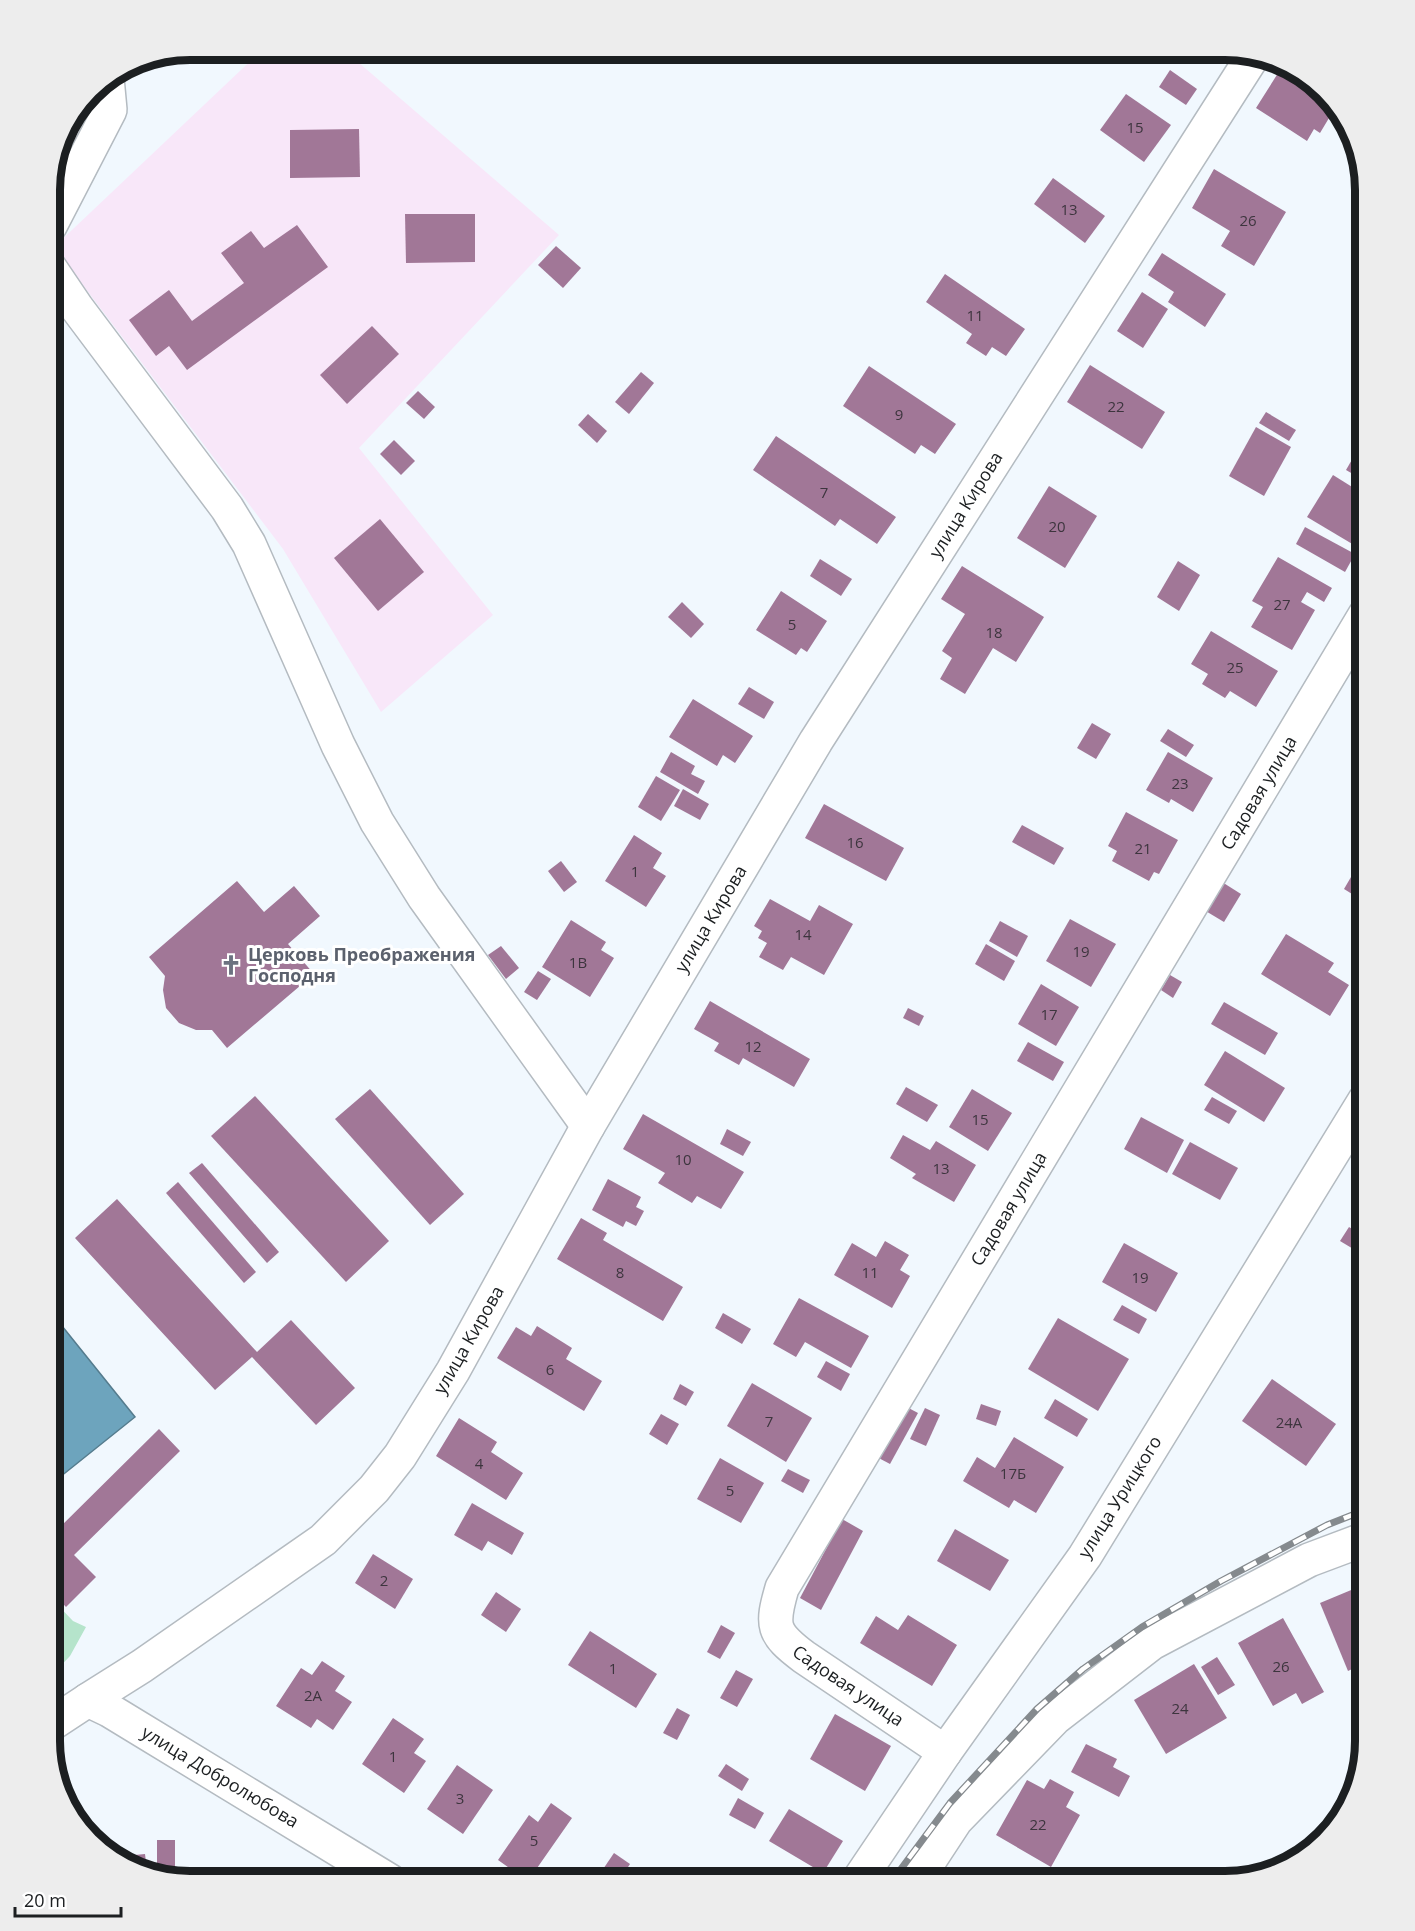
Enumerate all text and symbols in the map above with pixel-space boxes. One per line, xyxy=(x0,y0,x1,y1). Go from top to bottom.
house number: 15 xyxy=(1126,117,1144,137)
house number: 13 xyxy=(1060,199,1078,219)
house number: 26 xyxy=(1239,210,1257,230)
house number: 11 xyxy=(966,305,984,325)
house number: 22 xyxy=(1107,396,1125,416)
house number: 9 xyxy=(895,404,903,424)
street label: улица Кирова xyxy=(923,447,1007,562)
house number: 7 xyxy=(820,482,828,502)
house number: 20 xyxy=(1048,516,1066,536)
house number: 27 xyxy=(1273,594,1291,614)
house number: 5 xyxy=(788,614,796,634)
house number: 18 xyxy=(985,622,1003,642)
house number: 25 xyxy=(1226,657,1244,677)
street label: Садовая улица xyxy=(1215,731,1302,854)
house number: 23 xyxy=(1171,773,1189,793)
house number: 16 xyxy=(846,832,864,852)
house number: 21 xyxy=(1134,838,1152,858)
street label: улица Кирова xyxy=(669,860,752,977)
house number: 1 xyxy=(631,861,639,881)
house number: 14 xyxy=(794,924,812,944)
house number: 19 xyxy=(1072,941,1090,961)
place label: Церковь Преображения Господня xyxy=(248,942,475,987)
house number: 1В xyxy=(569,952,587,972)
church icon: Церковь Преображения Господня xyxy=(219,953,243,977)
house number: 17 xyxy=(1040,1004,1058,1024)
house number: 12 xyxy=(744,1036,762,1056)
house number: 15 xyxy=(971,1109,989,1129)
street label: Садовая улица xyxy=(965,1147,1052,1270)
house number: 10 xyxy=(674,1149,692,1169)
house number: 13 xyxy=(932,1158,950,1178)
house number: 8 xyxy=(616,1262,624,1282)
house number: 11 xyxy=(861,1262,879,1282)
house number: 19 xyxy=(1131,1267,1149,1287)
street label: улица Кирова xyxy=(427,1281,509,1398)
house number: 6 xyxy=(546,1359,554,1379)
house number: 7 xyxy=(765,1411,773,1431)
house number: 24А xyxy=(1276,1412,1303,1432)
street label: улица Урицкого xyxy=(1072,1431,1166,1562)
house number: 4 xyxy=(475,1453,484,1473)
house number: 17Б xyxy=(1000,1463,1026,1483)
house number: 5 xyxy=(726,1480,734,1500)
house number: 2 xyxy=(380,1570,388,1590)
street label: Садовая улица xyxy=(788,1639,909,1731)
house number: 26 xyxy=(1272,1656,1290,1676)
house number: 1 xyxy=(609,1658,617,1678)
house number: 2А xyxy=(304,1685,323,1705)
house number: 24 xyxy=(1171,1698,1189,1718)
street label: улица Добролюбова xyxy=(137,1720,304,1833)
house number: 1 xyxy=(389,1746,397,1766)
house number: 3 xyxy=(456,1788,464,1808)
house number: 22 xyxy=(1029,1814,1047,1834)
house number: 5 xyxy=(530,1830,538,1850)
scale bar xyxy=(15,1880,122,1918)
text: 20 m xyxy=(24,1888,66,1912)

